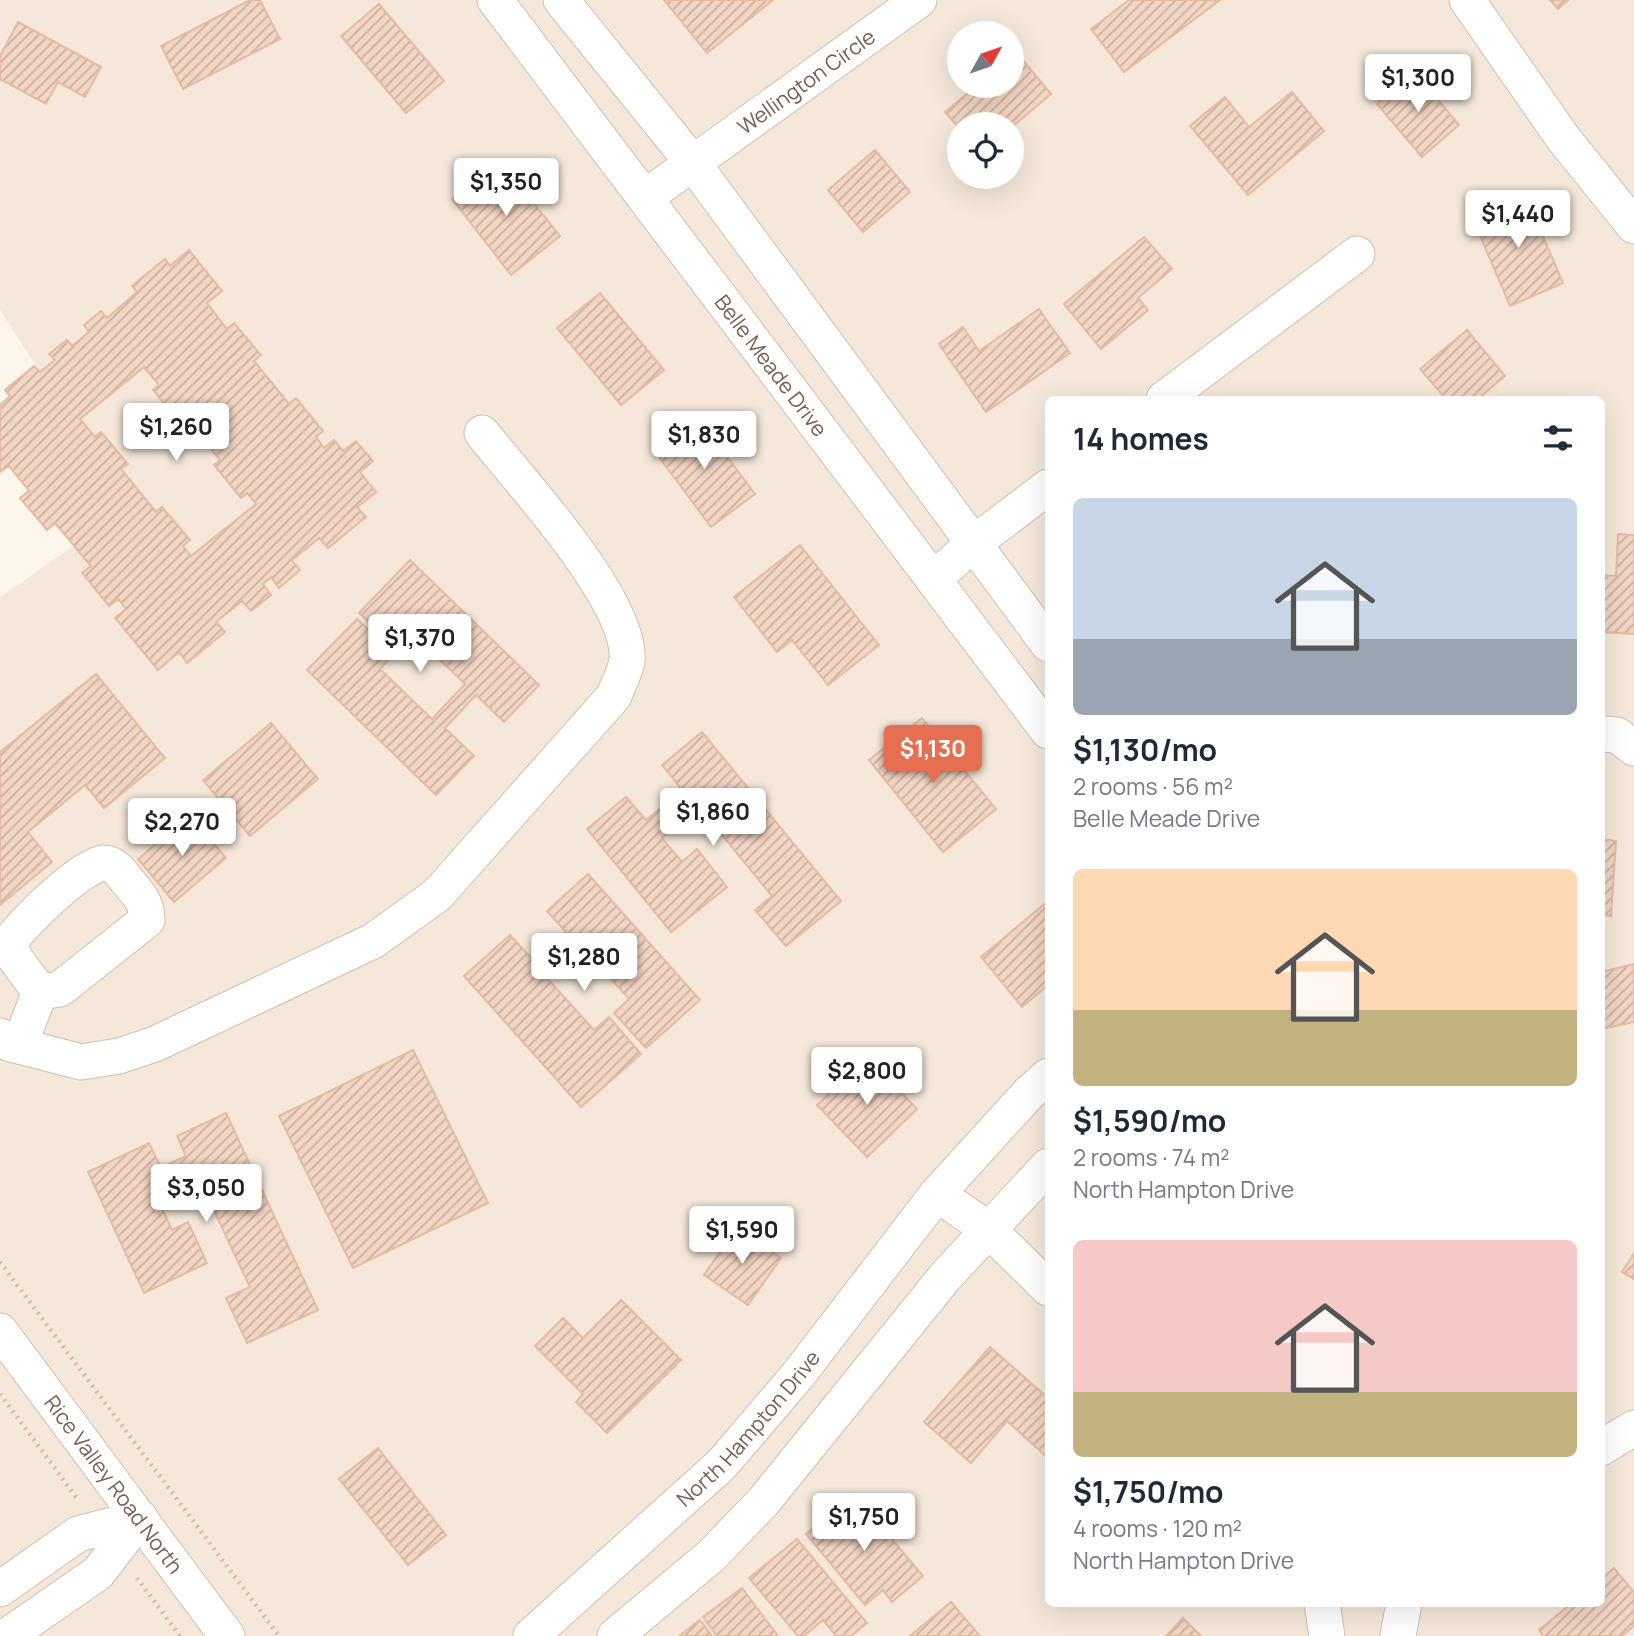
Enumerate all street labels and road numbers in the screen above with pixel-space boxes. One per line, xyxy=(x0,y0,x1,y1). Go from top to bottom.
street label: Wellington Circle xyxy=(732,22,880,140)
street label: Belle Meade Drive xyxy=(709,289,834,442)
street label: North Hampton Drive xyxy=(670,1344,826,1513)
street label: Rice Valley Road North xyxy=(38,1389,190,1579)

